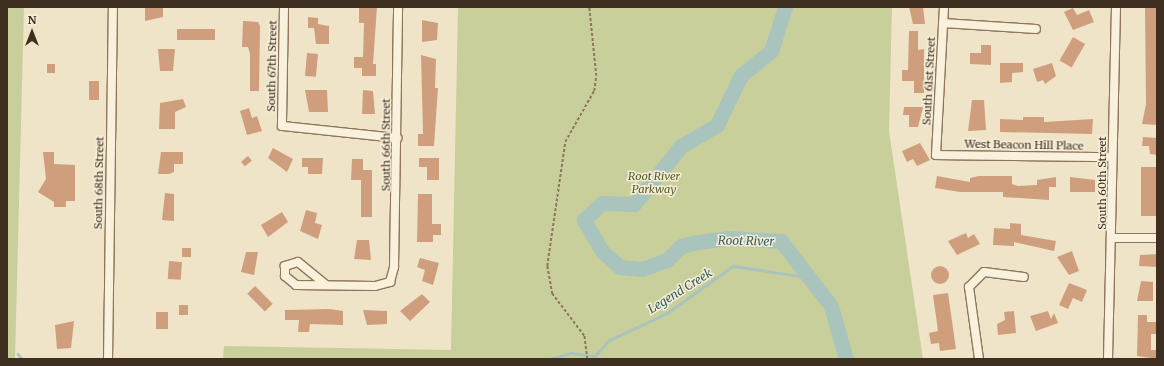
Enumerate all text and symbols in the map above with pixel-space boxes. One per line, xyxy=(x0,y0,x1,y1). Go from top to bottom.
north arrow xyxy=(12,12,52,52)
text: N xyxy=(28,13,36,27)
street label: South 67th Street xyxy=(265,20,279,112)
street label: South 61st Street xyxy=(920,36,938,126)
street label: South 66th Street xyxy=(379,99,393,191)
street label: South 60th Street xyxy=(1095,136,1109,230)
street label: South 68th Street xyxy=(92,137,106,229)
street label: West Beacon Hill Place xyxy=(964,137,1084,153)
park label: Root River Parkway xyxy=(628,170,680,196)
water label: Root River xyxy=(718,233,774,249)
water label: Legend Creek xyxy=(645,266,715,316)

